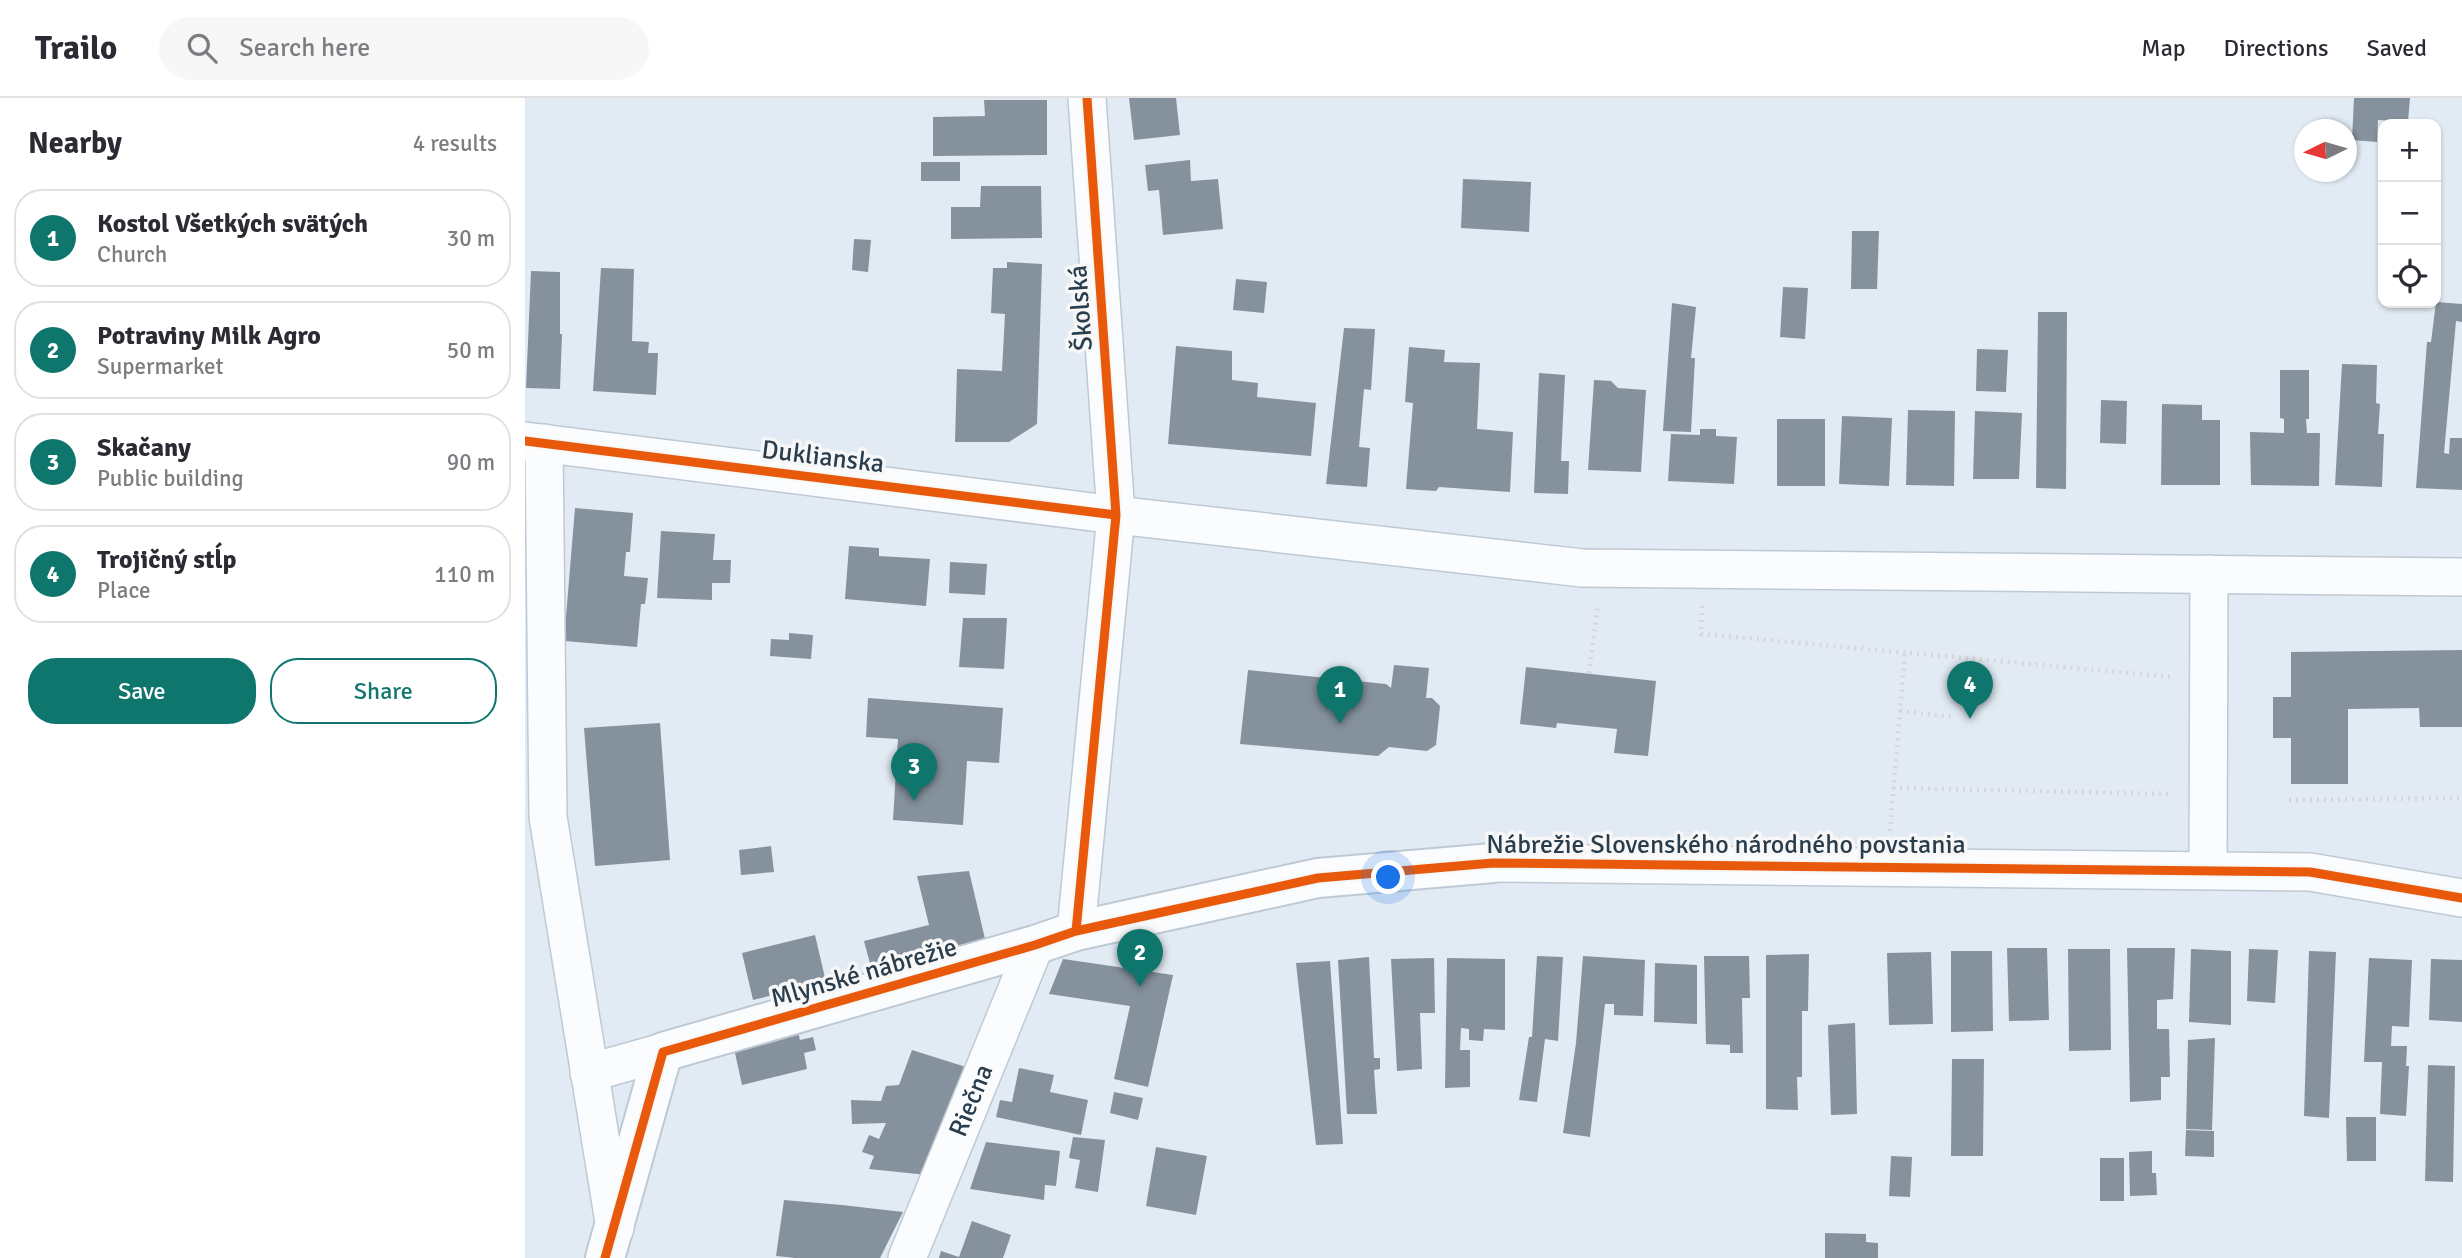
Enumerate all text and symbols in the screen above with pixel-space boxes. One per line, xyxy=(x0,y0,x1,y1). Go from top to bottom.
search box xyxy=(159,17,649,80)
text: Trailo xyxy=(35,28,117,69)
icon: search xyxy=(183,29,221,67)
text: Search here xyxy=(239,32,370,64)
text: Map xyxy=(2141,33,2186,63)
text: Directions xyxy=(2224,33,2329,63)
text: Saved xyxy=(2367,33,2427,63)
north arrow xyxy=(2294,119,2357,182)
map controls xyxy=(2378,119,2441,308)
button: + xyxy=(2378,119,2441,182)
text: Nearby xyxy=(28,125,122,162)
text: 4 results xyxy=(413,129,497,158)
button: − xyxy=(2378,182,2441,245)
text: Kostol Všetkých svätých xyxy=(97,208,368,240)
text: 1 xyxy=(47,224,59,253)
text: 30 m xyxy=(447,224,495,253)
text: Church xyxy=(97,240,167,269)
button: locate xyxy=(2378,245,2441,308)
street label: Školská xyxy=(1062,264,1100,352)
text: Potraviny Milk Agro xyxy=(97,320,321,352)
text: 2 xyxy=(47,336,59,365)
text: 50 m xyxy=(447,336,495,365)
text: Supermarket xyxy=(97,352,224,381)
text: Skačany xyxy=(97,432,191,464)
street label: Duklianska xyxy=(760,434,886,480)
text: 3 xyxy=(47,448,59,477)
text: 90 m xyxy=(447,448,495,477)
text: Public building xyxy=(97,464,244,493)
text: Trojičný stĺp xyxy=(97,544,237,576)
text: 4 xyxy=(47,560,59,589)
text: 110 m xyxy=(434,560,495,589)
text: Place xyxy=(97,576,151,605)
button: Save xyxy=(28,658,256,724)
button: Share xyxy=(270,658,497,724)
pin: 4 xyxy=(1947,661,1993,719)
pin: 1 xyxy=(1317,666,1363,724)
pin: 3 xyxy=(891,743,937,801)
street label: Nábrežie Slovenského národného povstania xyxy=(1486,829,1966,861)
your location xyxy=(1371,860,1405,894)
pin: 2 xyxy=(1117,929,1163,987)
street label: Mlynské nábrežie xyxy=(767,931,961,1015)
street label: Riečna xyxy=(942,1060,1000,1142)

